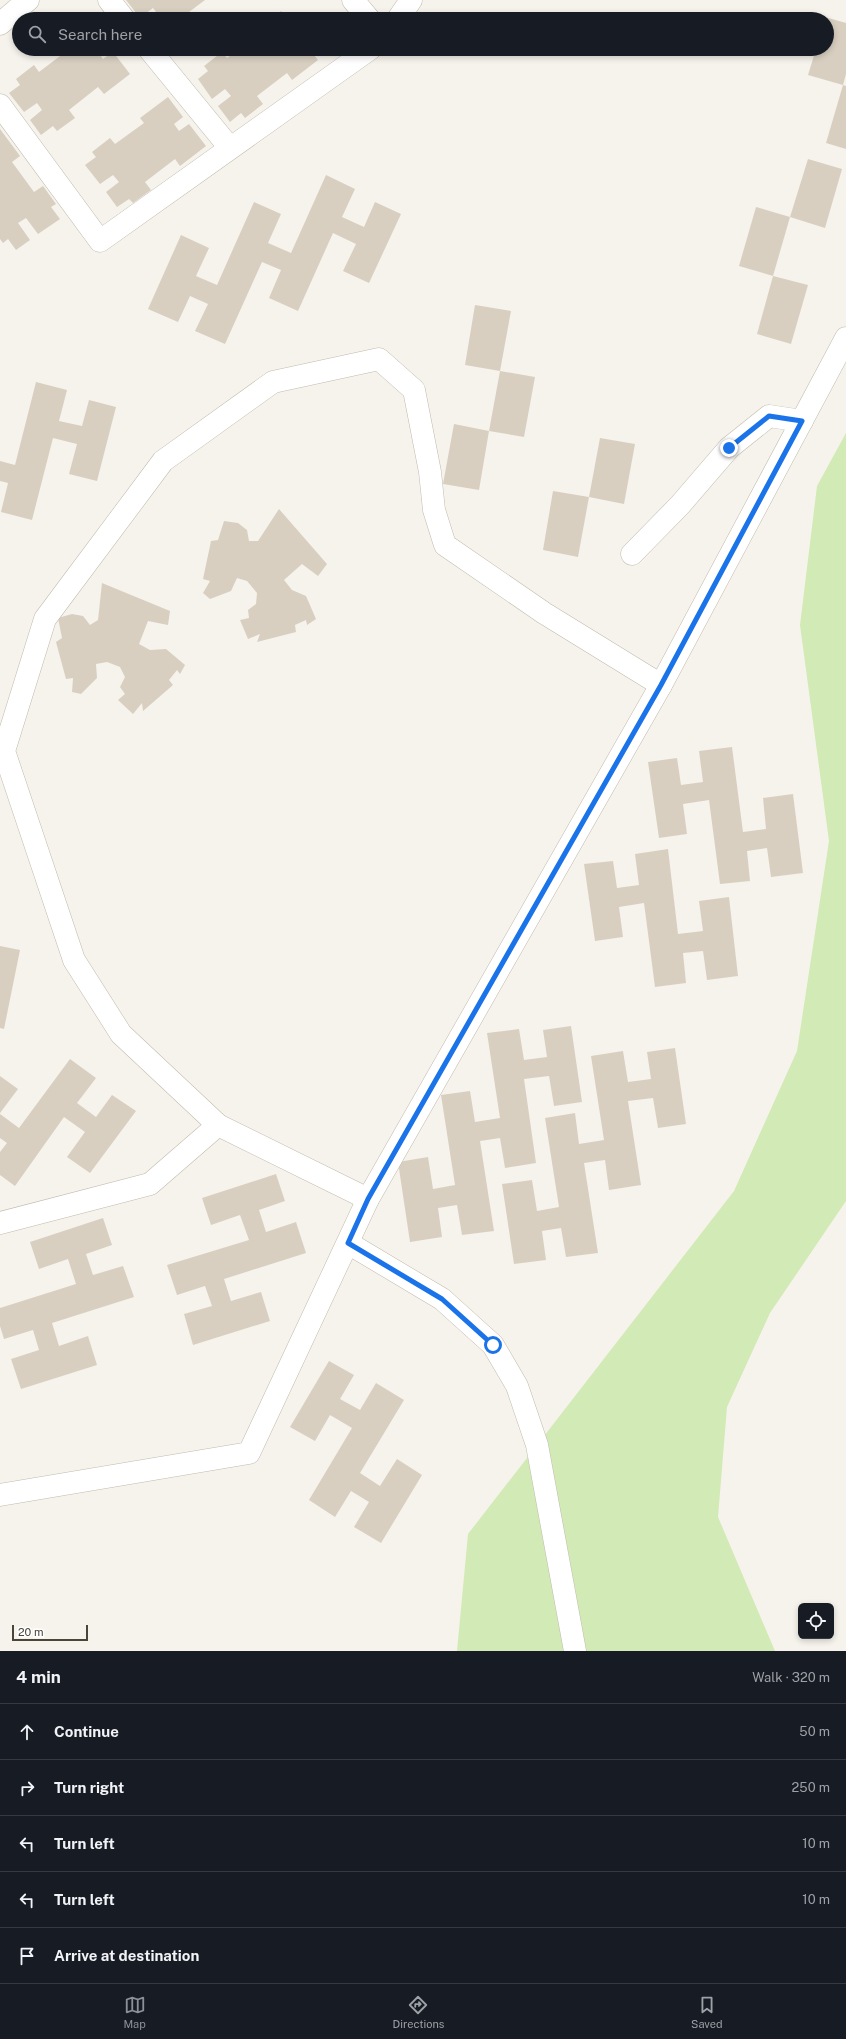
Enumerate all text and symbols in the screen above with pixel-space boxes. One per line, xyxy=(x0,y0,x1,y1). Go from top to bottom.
search box xyxy=(12,12,834,56)
icon: search xyxy=(26,23,48,45)
text: Search here xyxy=(58,26,142,43)
route end xyxy=(720,439,738,457)
route start xyxy=(484,1336,502,1354)
map controls xyxy=(798,1603,834,1639)
button: locate xyxy=(798,1603,834,1639)
scale bar xyxy=(12,1623,88,1642)
text: 20 m xyxy=(18,1626,43,1638)
text: 4 min xyxy=(16,1667,61,1687)
text: Walk · 320 m xyxy=(752,1670,830,1685)
icon: ahead xyxy=(16,1721,38,1743)
text: Continue xyxy=(54,1723,119,1740)
text: 50 m xyxy=(799,1724,830,1739)
icon: right xyxy=(16,1777,38,1799)
text: Turn right xyxy=(54,1779,124,1796)
text: 250 m xyxy=(792,1780,830,1795)
icon: left xyxy=(16,1833,38,1855)
text: Turn left xyxy=(54,1835,115,1852)
text: 10 m xyxy=(802,1836,830,1851)
icon: left xyxy=(16,1889,38,1911)
text: Turn left xyxy=(54,1891,115,1908)
text: 10 m xyxy=(802,1892,830,1907)
icon: arrive xyxy=(16,1945,38,1967)
text: Arrive at destination xyxy=(54,1947,199,1964)
tab: Map xyxy=(123,1994,146,2030)
tab: Directions xyxy=(393,1994,444,2030)
tab: Saved xyxy=(691,1994,723,2030)

